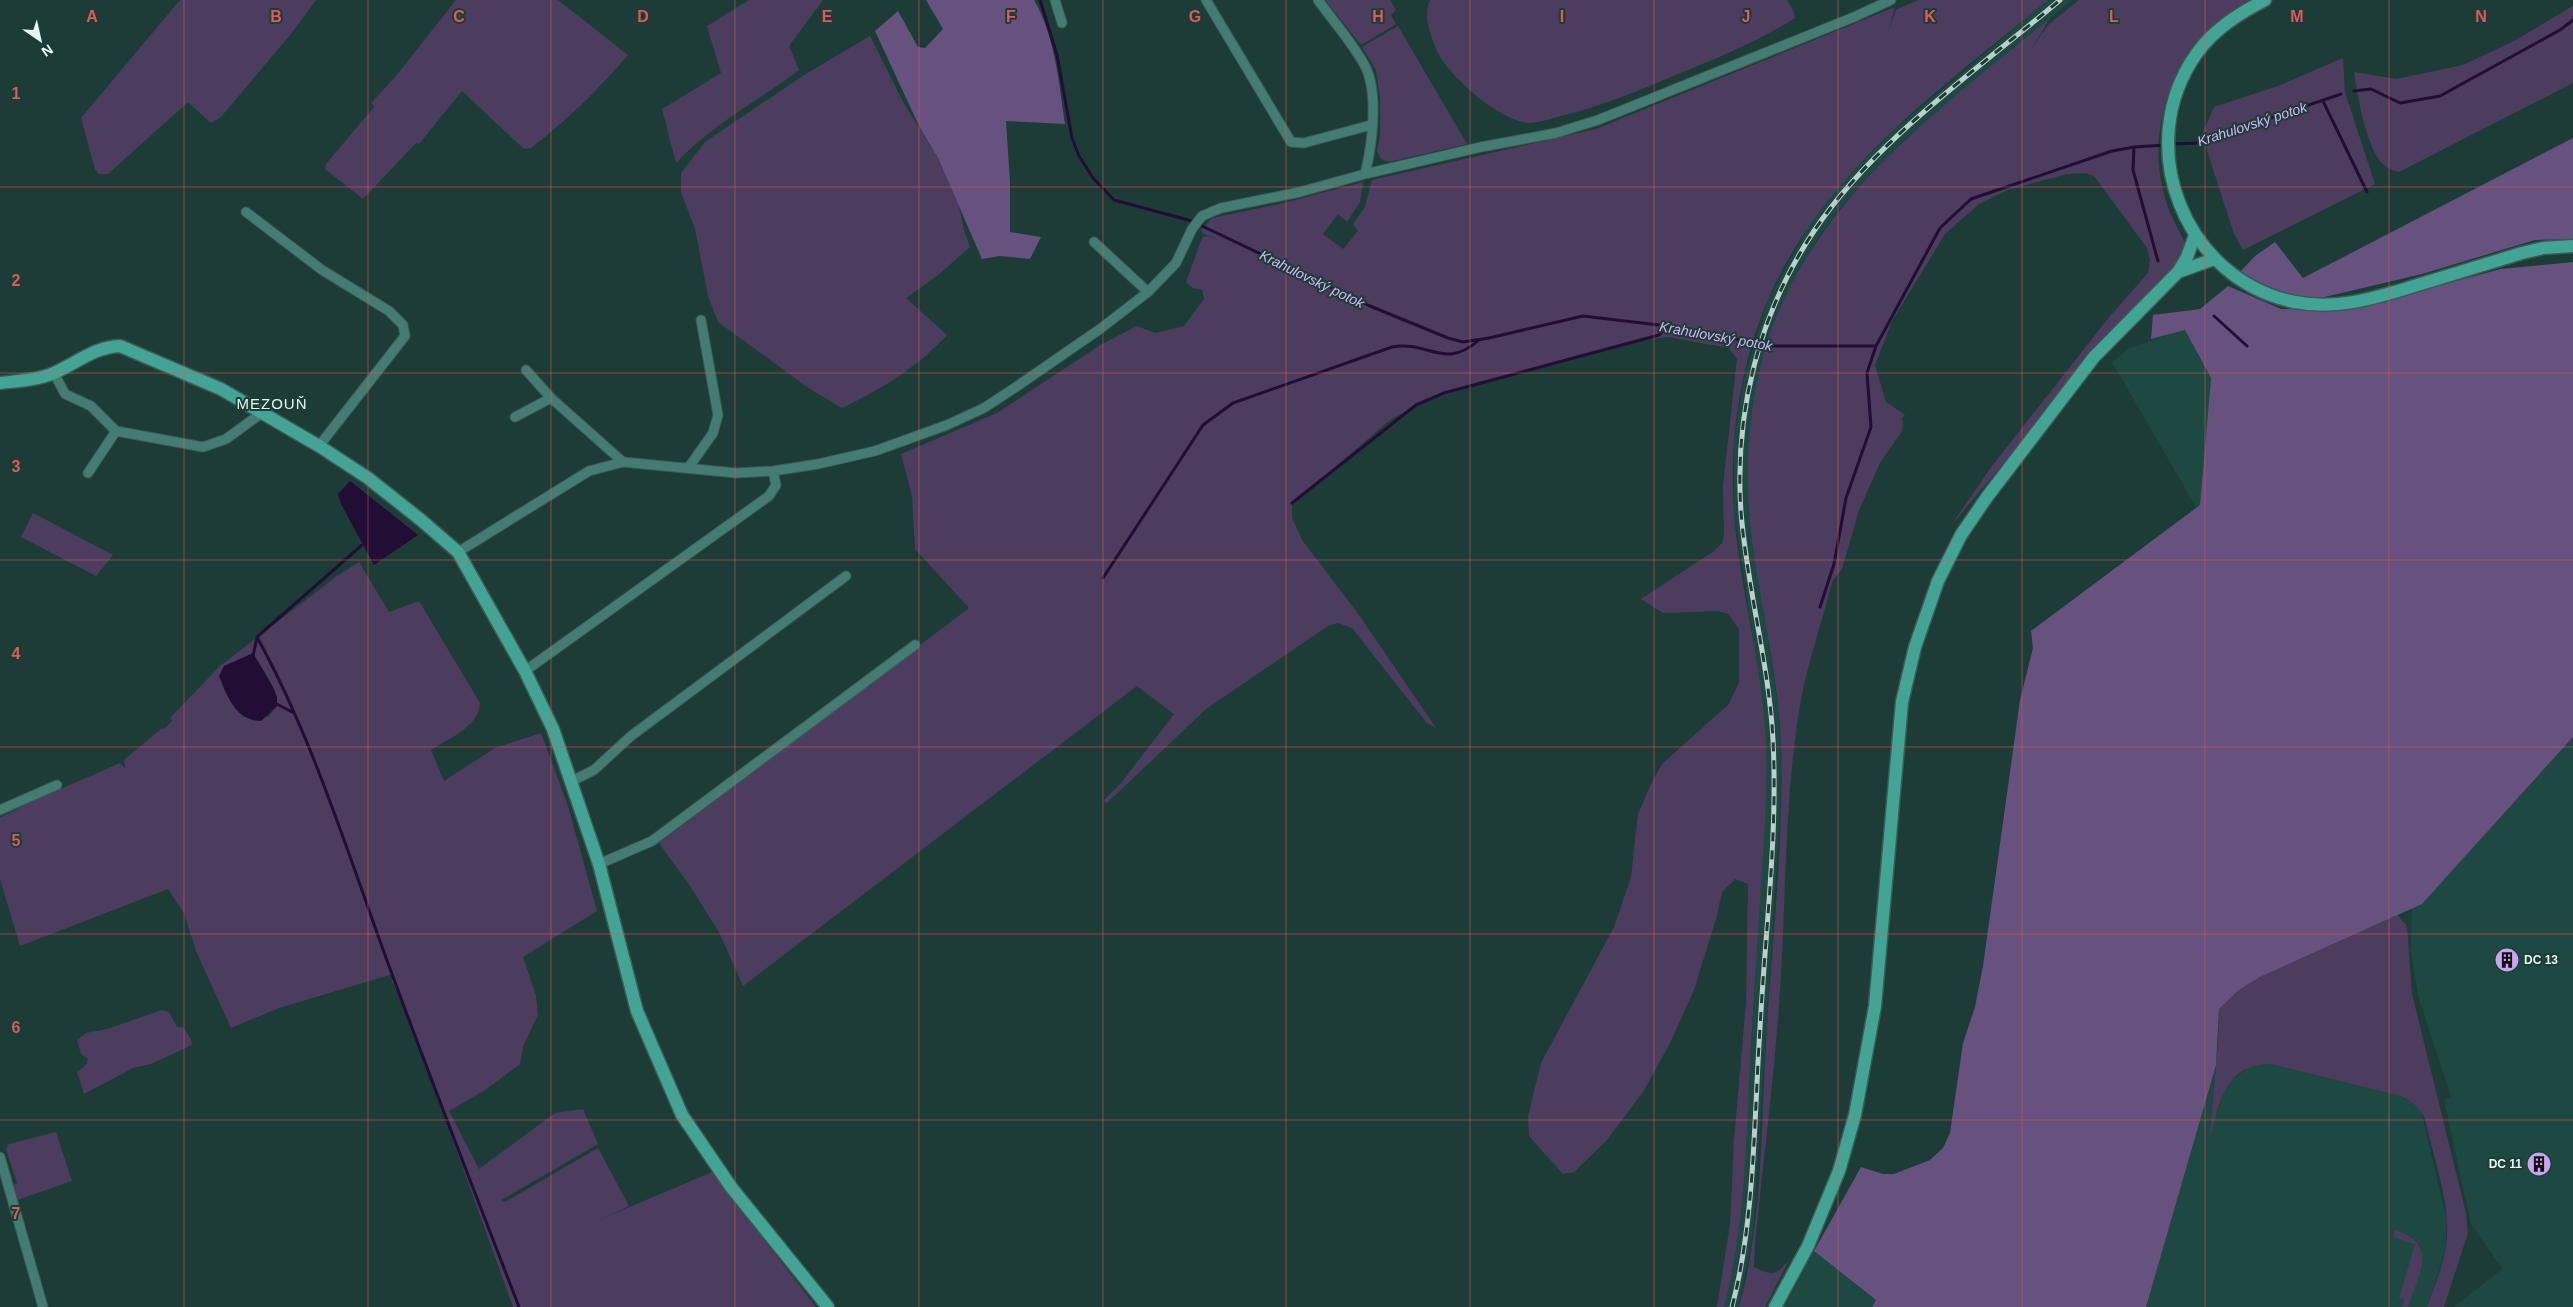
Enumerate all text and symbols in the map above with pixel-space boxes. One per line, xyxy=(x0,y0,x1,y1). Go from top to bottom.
text: A xyxy=(86,8,98,25)
text: B xyxy=(270,8,282,25)
text: C xyxy=(453,8,465,25)
text: D xyxy=(637,8,649,25)
text: E xyxy=(822,8,833,25)
text: F xyxy=(1006,8,1016,25)
text: G xyxy=(1189,8,1201,25)
text: H xyxy=(1372,8,1384,25)
text: I xyxy=(1560,8,1564,25)
text: J xyxy=(1742,8,1750,25)
text: K xyxy=(1924,8,1936,25)
text: L xyxy=(2109,8,2119,25)
text: M xyxy=(2290,8,2304,25)
text: N xyxy=(2475,8,2487,25)
north arrow xyxy=(15,15,65,65)
text: N xyxy=(39,41,56,60)
text: 1 xyxy=(12,85,21,102)
water label: Krahulovský potok xyxy=(2195,98,2310,149)
water label: Krahulovský potok xyxy=(1257,247,1368,312)
text: 2 xyxy=(12,272,21,289)
water label: Krahulovský potok xyxy=(1658,318,1775,354)
district label: MEZOUŇ xyxy=(237,395,308,412)
text: 3 xyxy=(12,458,21,475)
text: 4 xyxy=(12,645,21,662)
text: 5 xyxy=(12,832,21,849)
building icon: DC 13 xyxy=(2494,947,2520,973)
place label: DC 13 xyxy=(2524,953,2558,967)
text: 6 xyxy=(12,1019,21,1036)
building icon: DC 11 xyxy=(2526,1151,2552,1177)
place label: DC 11 xyxy=(2489,1157,2522,1171)
text: 7 xyxy=(12,1205,21,1222)

